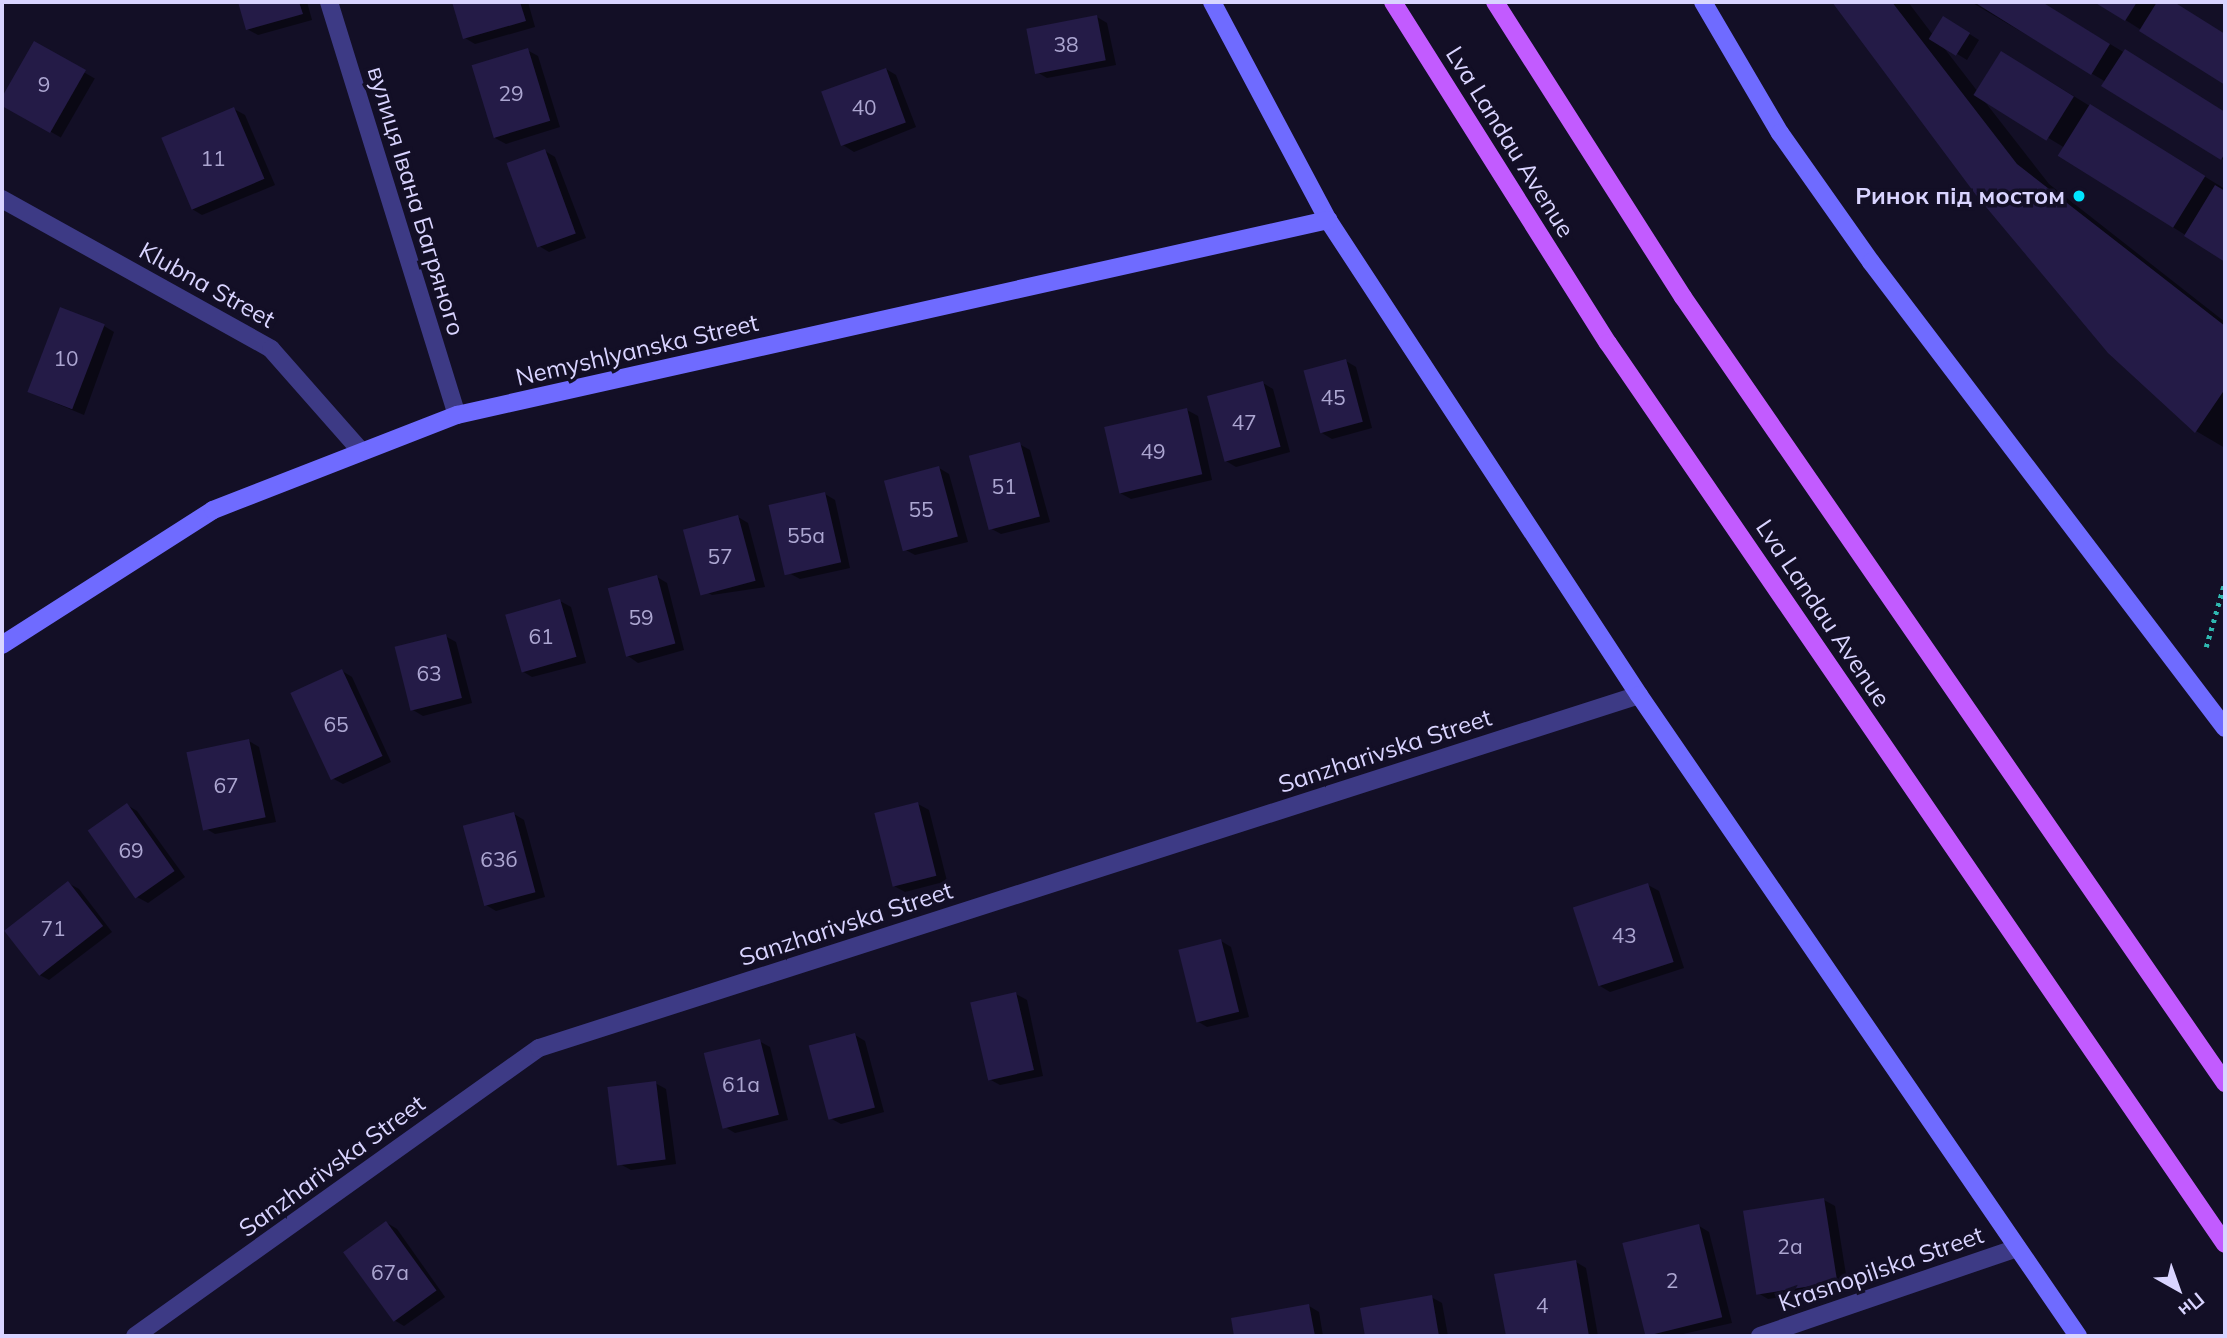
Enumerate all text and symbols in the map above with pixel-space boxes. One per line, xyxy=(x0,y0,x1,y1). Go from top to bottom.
house number: 38 xyxy=(1053,31,1079,57)
street label: Lva Landau Avenue xyxy=(1440,41,1580,243)
street label: вулиця Івана Багряного xyxy=(361,63,471,339)
house number: 9 xyxy=(38,71,50,97)
house number: 29 xyxy=(498,80,524,106)
house number: 40 xyxy=(851,94,877,120)
house number: 11 xyxy=(200,145,226,171)
place label: Ринок під мостом xyxy=(1855,182,2065,210)
marker: Ринок під мостом xyxy=(2071,188,2087,204)
street label: Klubna Street xyxy=(134,236,280,334)
street label: Nemyshlyanska Street xyxy=(513,308,761,392)
house number: 10 xyxy=(53,345,79,371)
house number: 45 xyxy=(1320,384,1346,410)
house number: 47 xyxy=(1231,409,1257,435)
house number: 49 xyxy=(1140,438,1166,464)
house number: 51 xyxy=(991,473,1017,499)
house number: 55 xyxy=(908,496,934,522)
street label: Lva Landau Avenue xyxy=(1750,514,1896,712)
house number: 55а xyxy=(787,522,825,548)
house number: 57 xyxy=(707,543,733,569)
house number: 59 xyxy=(628,604,654,630)
house number: 61 xyxy=(528,623,554,649)
house number: 63 xyxy=(416,660,442,686)
street label: Sanzharivska Street xyxy=(1275,703,1495,799)
house number: 65 xyxy=(323,711,349,737)
house number: 67 xyxy=(213,772,239,798)
house number: 69 xyxy=(118,837,144,863)
house number: 63б xyxy=(480,846,518,872)
street label: Sanzharivska Street xyxy=(736,876,956,972)
house number: 71 xyxy=(40,915,66,941)
house number: 43 xyxy=(1611,922,1637,948)
house number: 61а xyxy=(722,1071,760,1097)
street label: Sanzharivska Street xyxy=(234,1089,430,1243)
street label: Krasnopilska Street xyxy=(1775,1220,1987,1318)
house number: 2а xyxy=(1777,1233,1803,1259)
north arrow xyxy=(2143,1254,2213,1324)
house number: 67а xyxy=(371,1259,409,1285)
house number: 2 xyxy=(1666,1267,1678,1293)
text: Пн xyxy=(2174,1287,2209,1323)
house number: 4 xyxy=(1536,1292,1548,1318)

